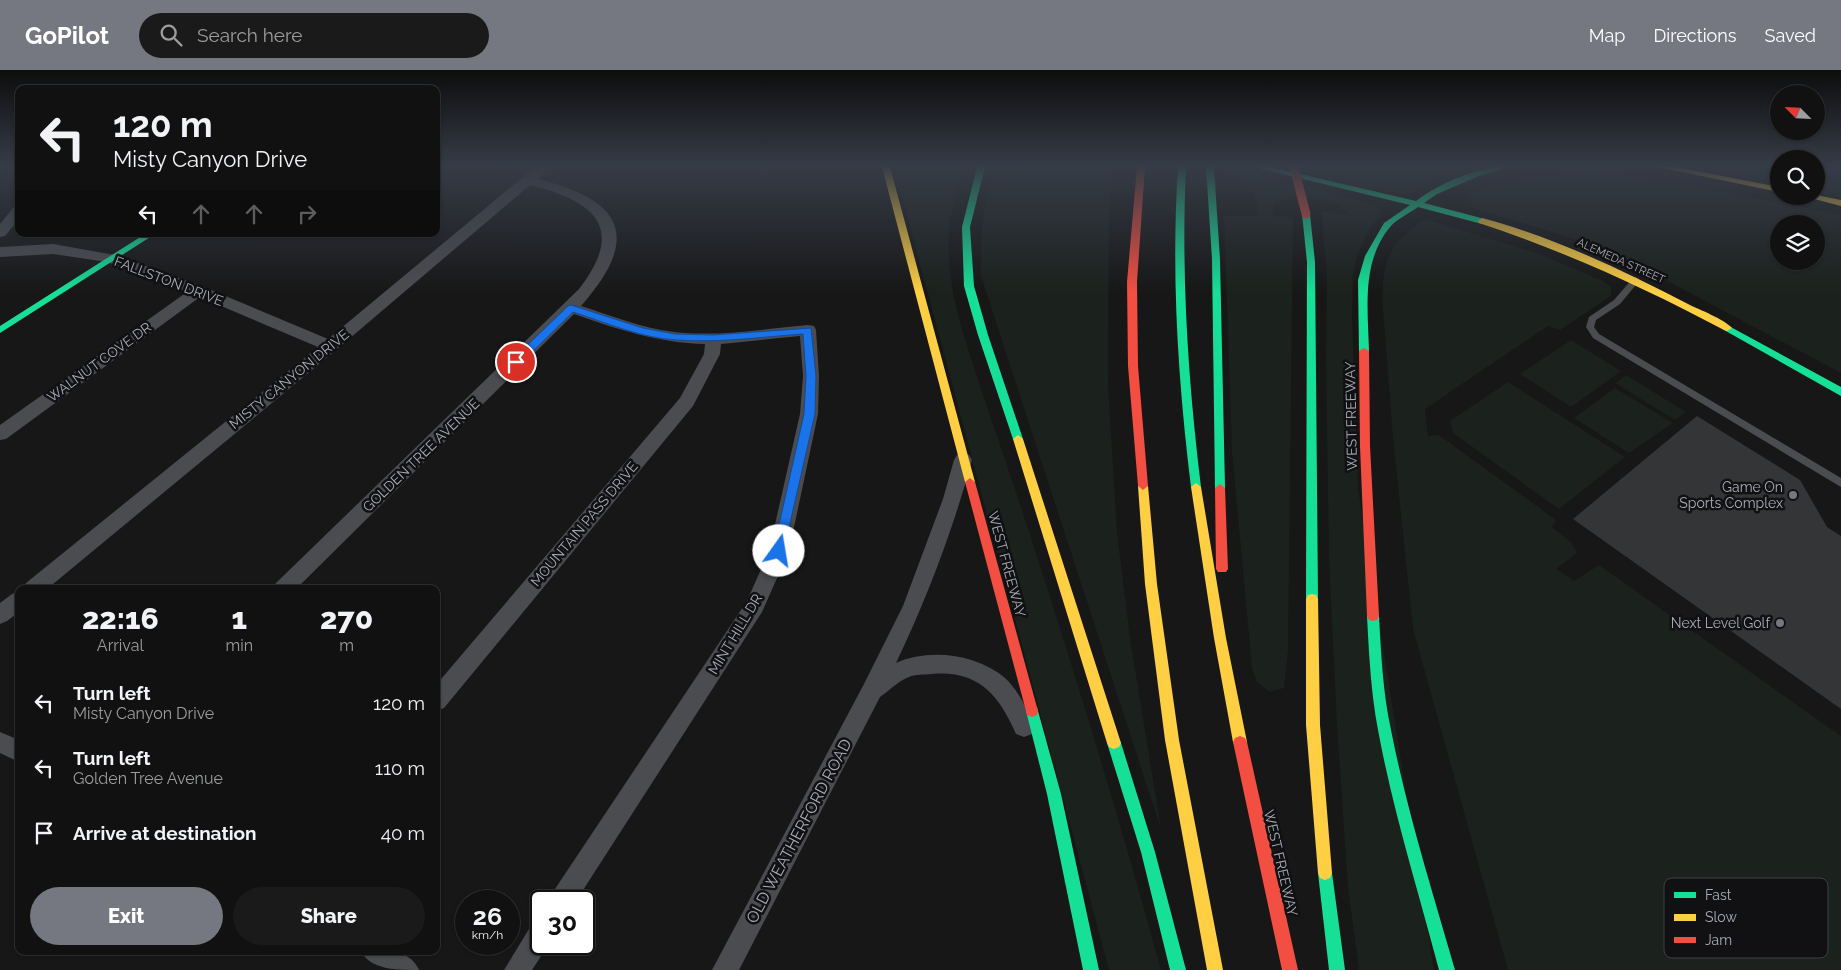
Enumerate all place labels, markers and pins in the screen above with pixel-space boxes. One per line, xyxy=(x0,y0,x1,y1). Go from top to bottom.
pin xyxy=(495,341,537,383)
place label: Game On Sports Complex xyxy=(1679,479,1783,511)
marker: Game On Sports Complex xyxy=(1787,489,1799,501)
place label: Next Level Golf xyxy=(1671,615,1771,631)
marker: Next Level Golf xyxy=(1774,617,1786,629)

